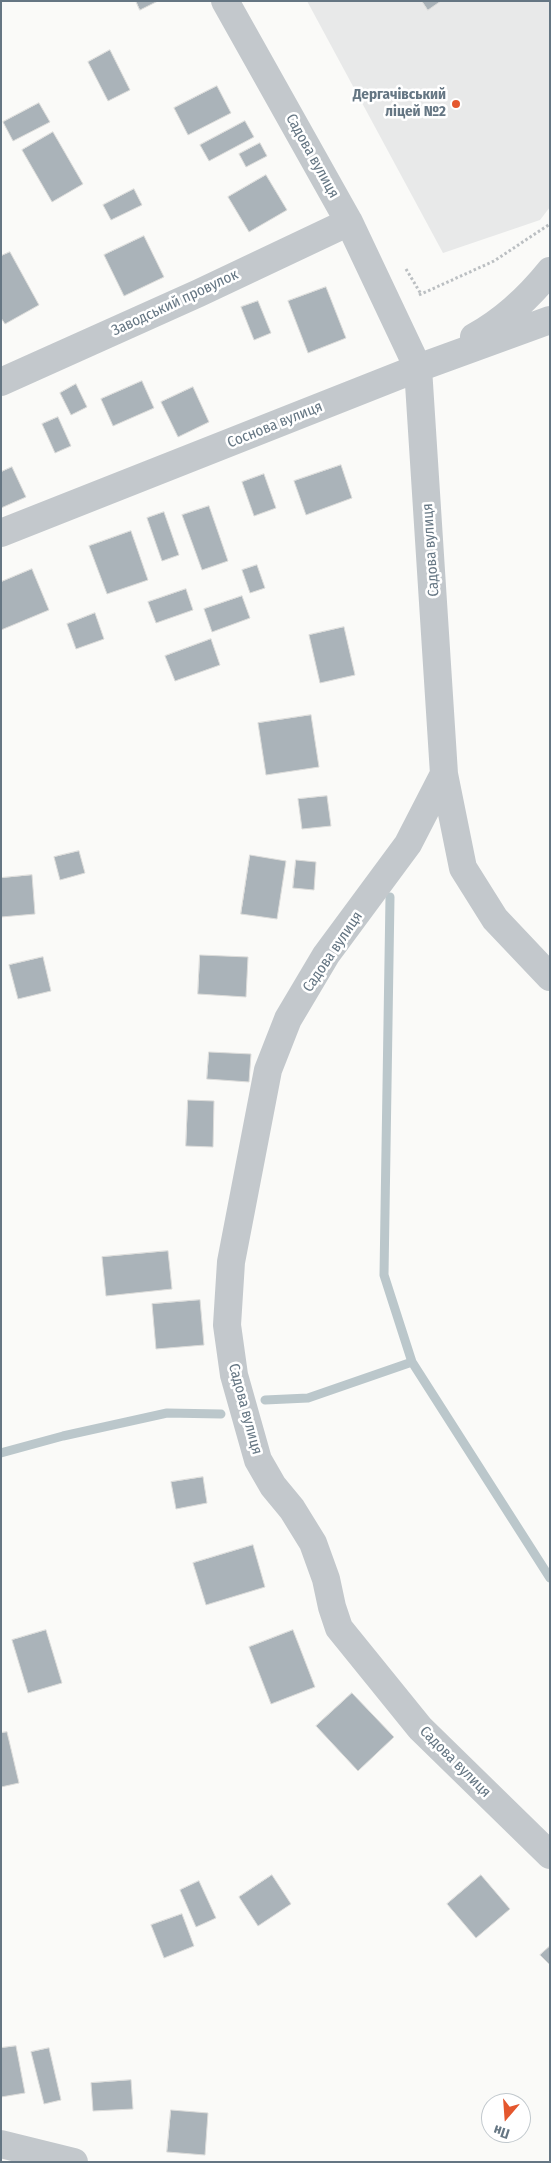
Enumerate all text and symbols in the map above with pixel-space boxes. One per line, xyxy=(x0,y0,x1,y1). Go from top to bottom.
place label: Дергачівський ліцей №2 xyxy=(353,86,446,121)
marker: Дергачівський ліцей №2 xyxy=(450,98,462,110)
street label: Садова вулиця xyxy=(281,111,343,201)
street label: Заводський провулок xyxy=(109,266,241,340)
street label: Соснова вулиця xyxy=(225,398,325,452)
street label: Садова вулиця xyxy=(419,503,443,597)
street label: Садова вулиця xyxy=(299,908,367,996)
street label: Садова вулиця xyxy=(224,1362,266,1456)
street label: Садова вулиця xyxy=(416,1723,494,1801)
north arrow xyxy=(481,2093,531,2143)
text: Пн xyxy=(491,2121,512,2142)

